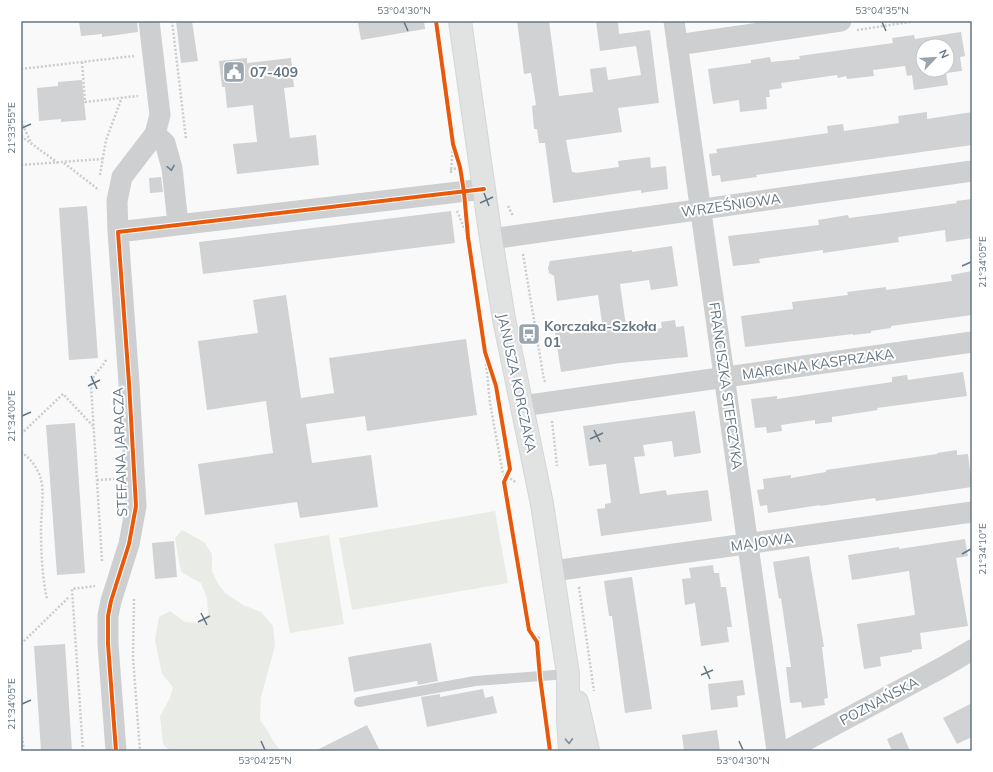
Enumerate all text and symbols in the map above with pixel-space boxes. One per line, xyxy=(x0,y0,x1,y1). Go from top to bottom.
text: 53°04'30"N xyxy=(377,4,431,17)
text: 53°04'35"N xyxy=(855,4,909,17)
north arrow xyxy=(915,38,955,78)
text: N xyxy=(936,47,952,60)
public building icon: 07-409 xyxy=(221,59,247,85)
place label: 07-409 xyxy=(250,63,298,81)
text: 21°33'55"E xyxy=(5,102,18,154)
one-way arrow xyxy=(166,165,175,171)
street label: WRZEŚNIOWA xyxy=(680,189,783,221)
text: 21°34'05"E xyxy=(976,236,989,288)
street label: FRANCISZKA STEFCZYKA xyxy=(705,301,747,472)
street label: JANUSZA KORCZAKA xyxy=(493,312,541,455)
place label: Korczaka-Szkoła 01 xyxy=(544,317,657,351)
bus stop icon: Korczaka-Szkoła 01 xyxy=(516,321,542,347)
street label: MARCINA KASPRZAKA xyxy=(741,344,896,384)
street label: STEFANA JARACZA xyxy=(109,386,131,517)
text: 21°34'00"E xyxy=(5,390,18,442)
text: 21°34'10"E xyxy=(976,523,989,575)
street label: MAJOWA xyxy=(730,529,795,555)
street label: POZNAŃSKA xyxy=(837,672,922,729)
text: 21°34'05"E xyxy=(5,678,18,730)
one-way arrow xyxy=(565,738,573,744)
text: 53°04'25"N xyxy=(238,754,292,767)
text: 53°04'30"N xyxy=(716,754,770,767)

